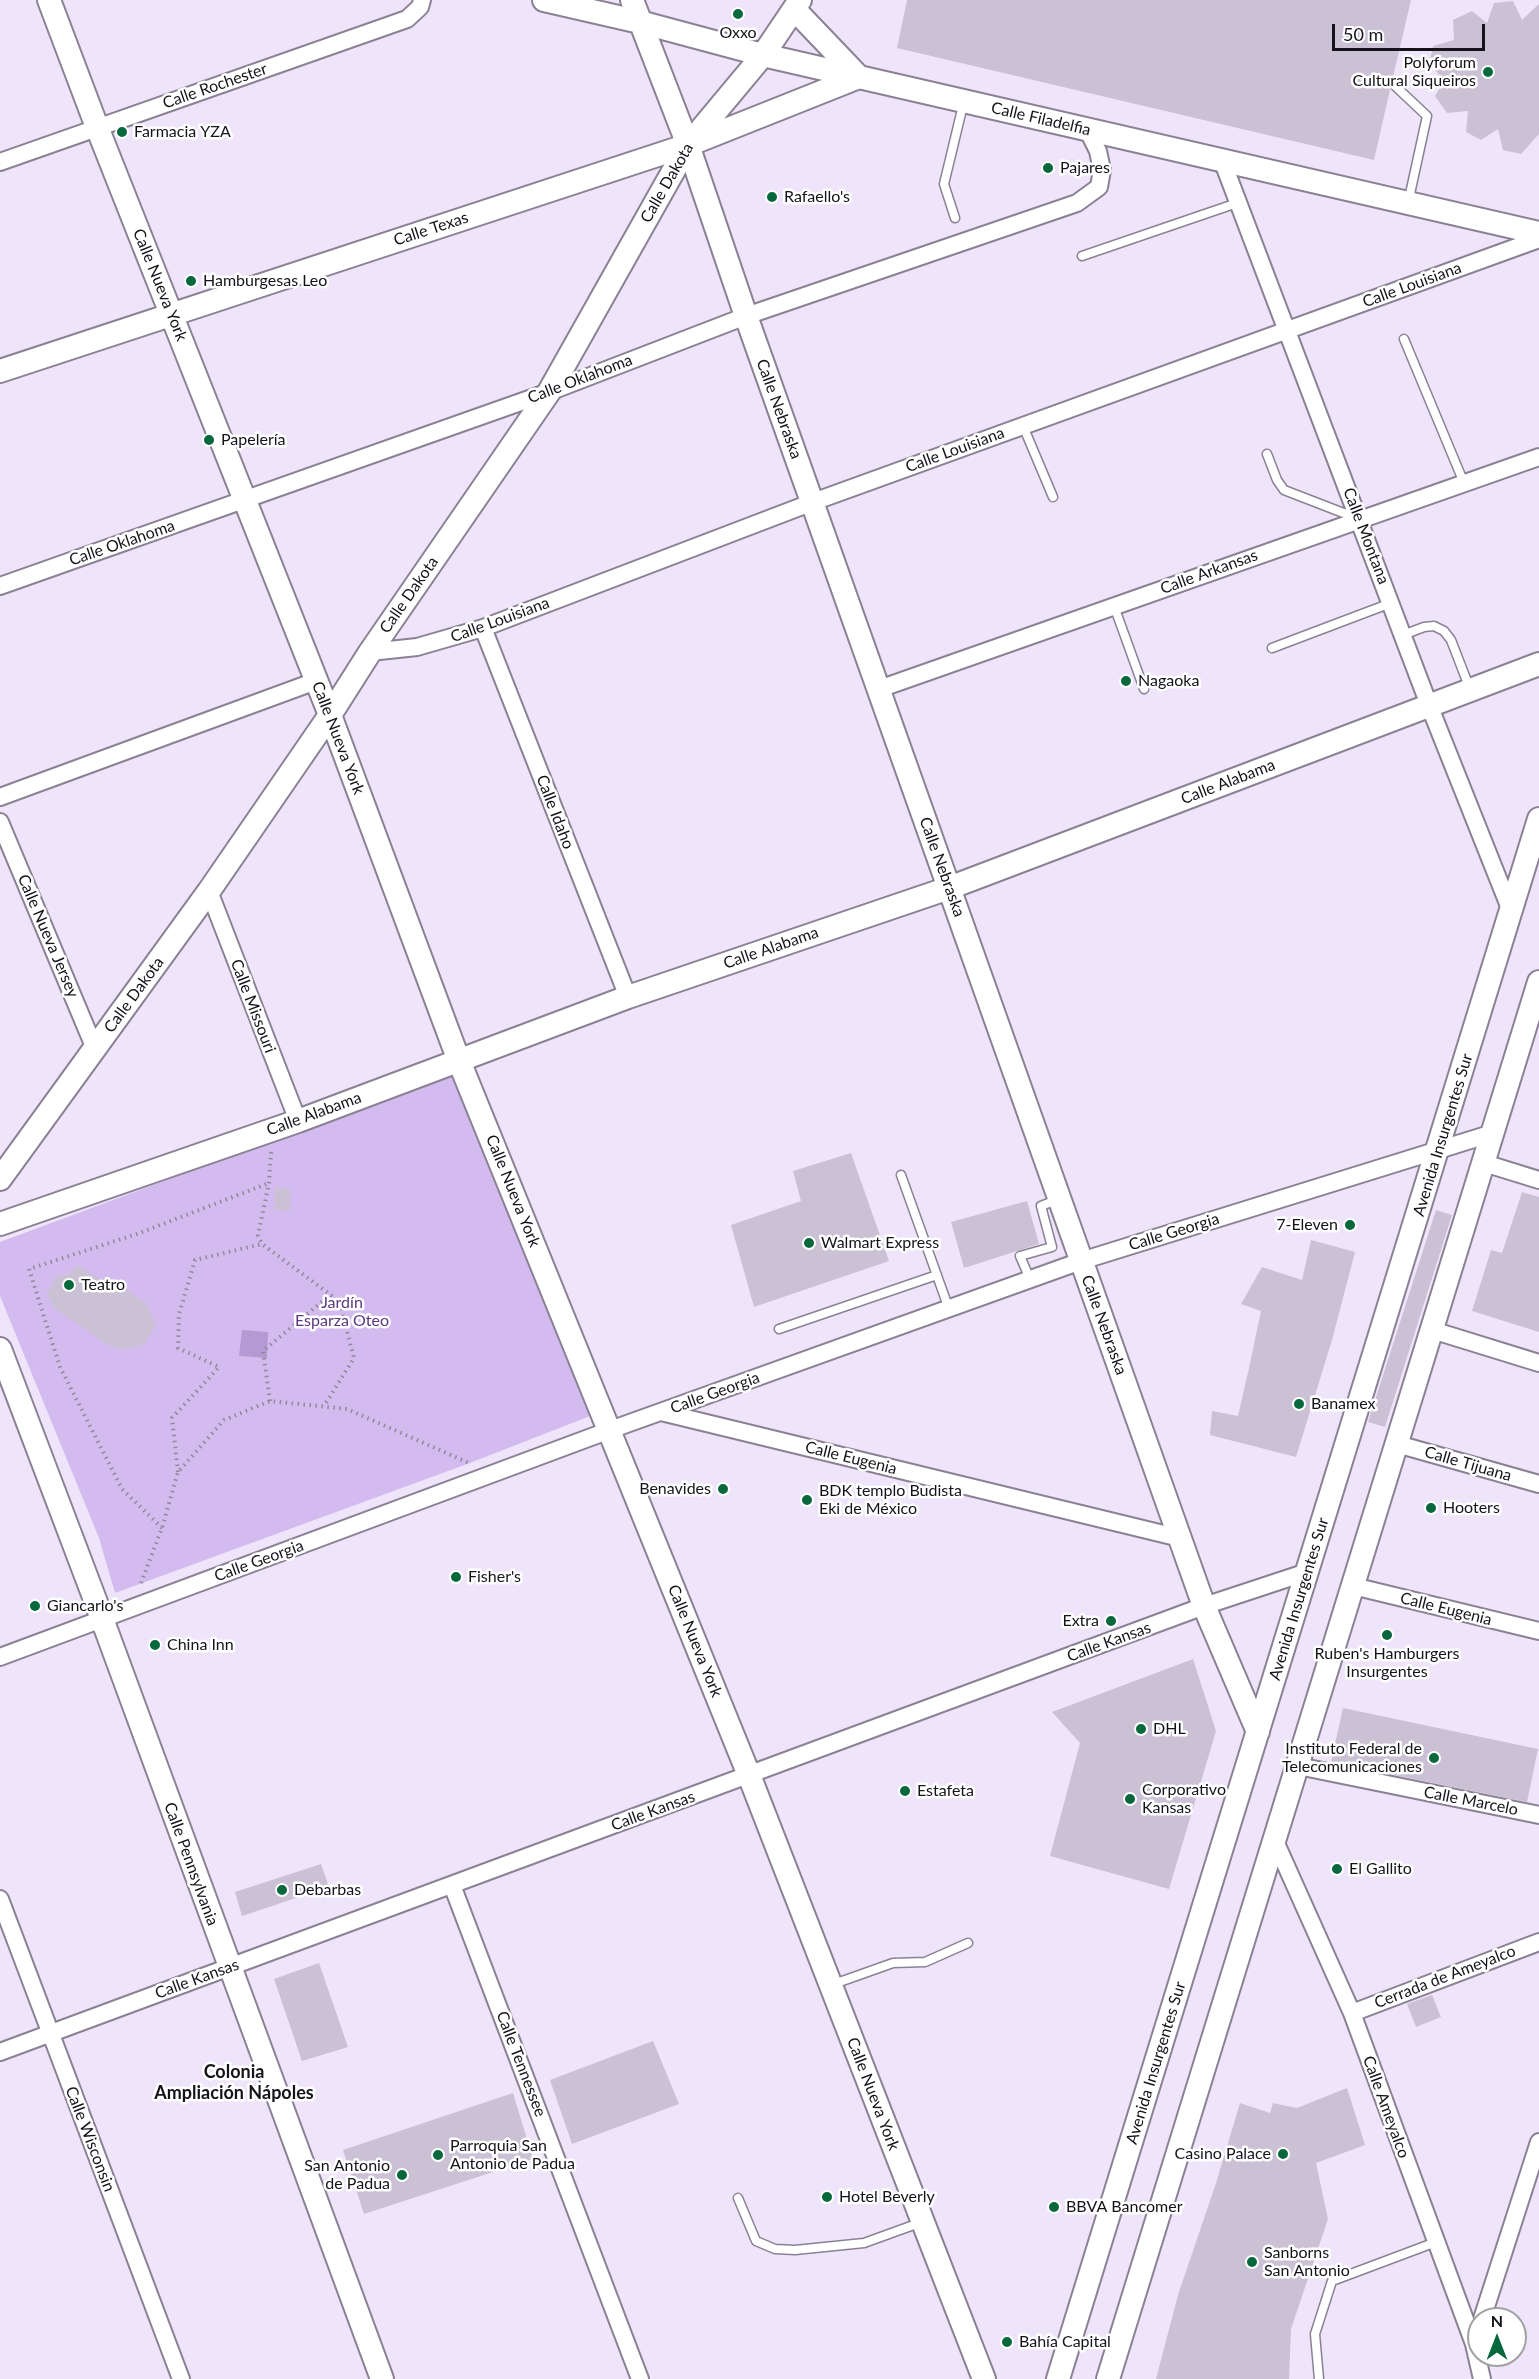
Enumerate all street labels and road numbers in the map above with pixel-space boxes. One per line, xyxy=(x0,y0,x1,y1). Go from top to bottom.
street label: Calle Rochester xyxy=(160,59,270,113)
street label: Calle Filadelfia xyxy=(989,98,1093,140)
street label: Calle Dakota xyxy=(636,140,698,226)
street label: Calle Texas xyxy=(391,208,471,250)
street label: Calle Nueva York xyxy=(129,226,191,344)
street label: Calle Louisiana xyxy=(1360,258,1464,312)
street label: Calle Oklahoma xyxy=(525,350,635,408)
street label: Calle Nebraska xyxy=(752,356,806,462)
street label: Calle Louisiana xyxy=(903,423,1007,477)
street label: Calle Montana xyxy=(1339,485,1393,587)
street label: Calle Oklahoma xyxy=(67,516,177,570)
street label: Calle Arkansas xyxy=(1158,546,1260,598)
street label: Calle Dakota xyxy=(376,553,442,637)
street label: Calle Louisiana xyxy=(448,593,552,647)
street label: Calle Nueva York xyxy=(308,679,368,797)
street label: Calle Alabama xyxy=(1178,755,1278,809)
street label: Calle Idaho xyxy=(532,772,578,852)
street label: Calle Nebraska xyxy=(915,814,969,920)
street label: Calle Nueva Jersey xyxy=(13,871,83,1001)
street label: Calle Alabama xyxy=(721,923,821,973)
street label: Calle Dakota xyxy=(100,953,168,1037)
street label: Calle Missouri xyxy=(226,956,280,1056)
street label: Avenida Insurgentes Sur xyxy=(1409,1051,1477,1219)
street label: Calle Alabama xyxy=(264,1088,364,1140)
street label: Calle Nueva York xyxy=(482,1132,544,1250)
street label: Calle Georgia xyxy=(1126,1209,1222,1255)
street label: Calle Nebraska xyxy=(1077,1272,1131,1378)
street label: Calle Georgia xyxy=(668,1368,762,1418)
street label: Calle Eugenia xyxy=(803,1437,899,1479)
street label: Calle Tijuana xyxy=(1422,1442,1514,1486)
street label: Avenida Insurgentes Sur xyxy=(1265,1515,1333,1683)
street label: Calle Georgia xyxy=(212,1536,306,1586)
street label: Calle Nueva York xyxy=(664,1582,726,1700)
street label: Calle Eugenia xyxy=(1398,1588,1494,1630)
street label: Calle Kansas xyxy=(1064,1618,1154,1666)
street label: Calle Marcelo xyxy=(1422,1782,1520,1820)
street label: Calle Kansas xyxy=(608,1787,698,1835)
street label: Calle Pennsylvania xyxy=(160,1800,222,1928)
street label: Cerrada de Ameyalco xyxy=(1372,1941,1518,2013)
street label: Calle Kansas xyxy=(152,1955,242,2003)
street label: Avenida Insurgentes Sur xyxy=(1122,1979,1190,2147)
street label: Calle Tennessee xyxy=(492,2008,550,2120)
street label: Calle Nueva York xyxy=(843,2035,903,2153)
street label: Calle Ameyalco xyxy=(1359,2053,1413,2161)
street label: Calle Wisconsin xyxy=(61,2084,119,2194)

